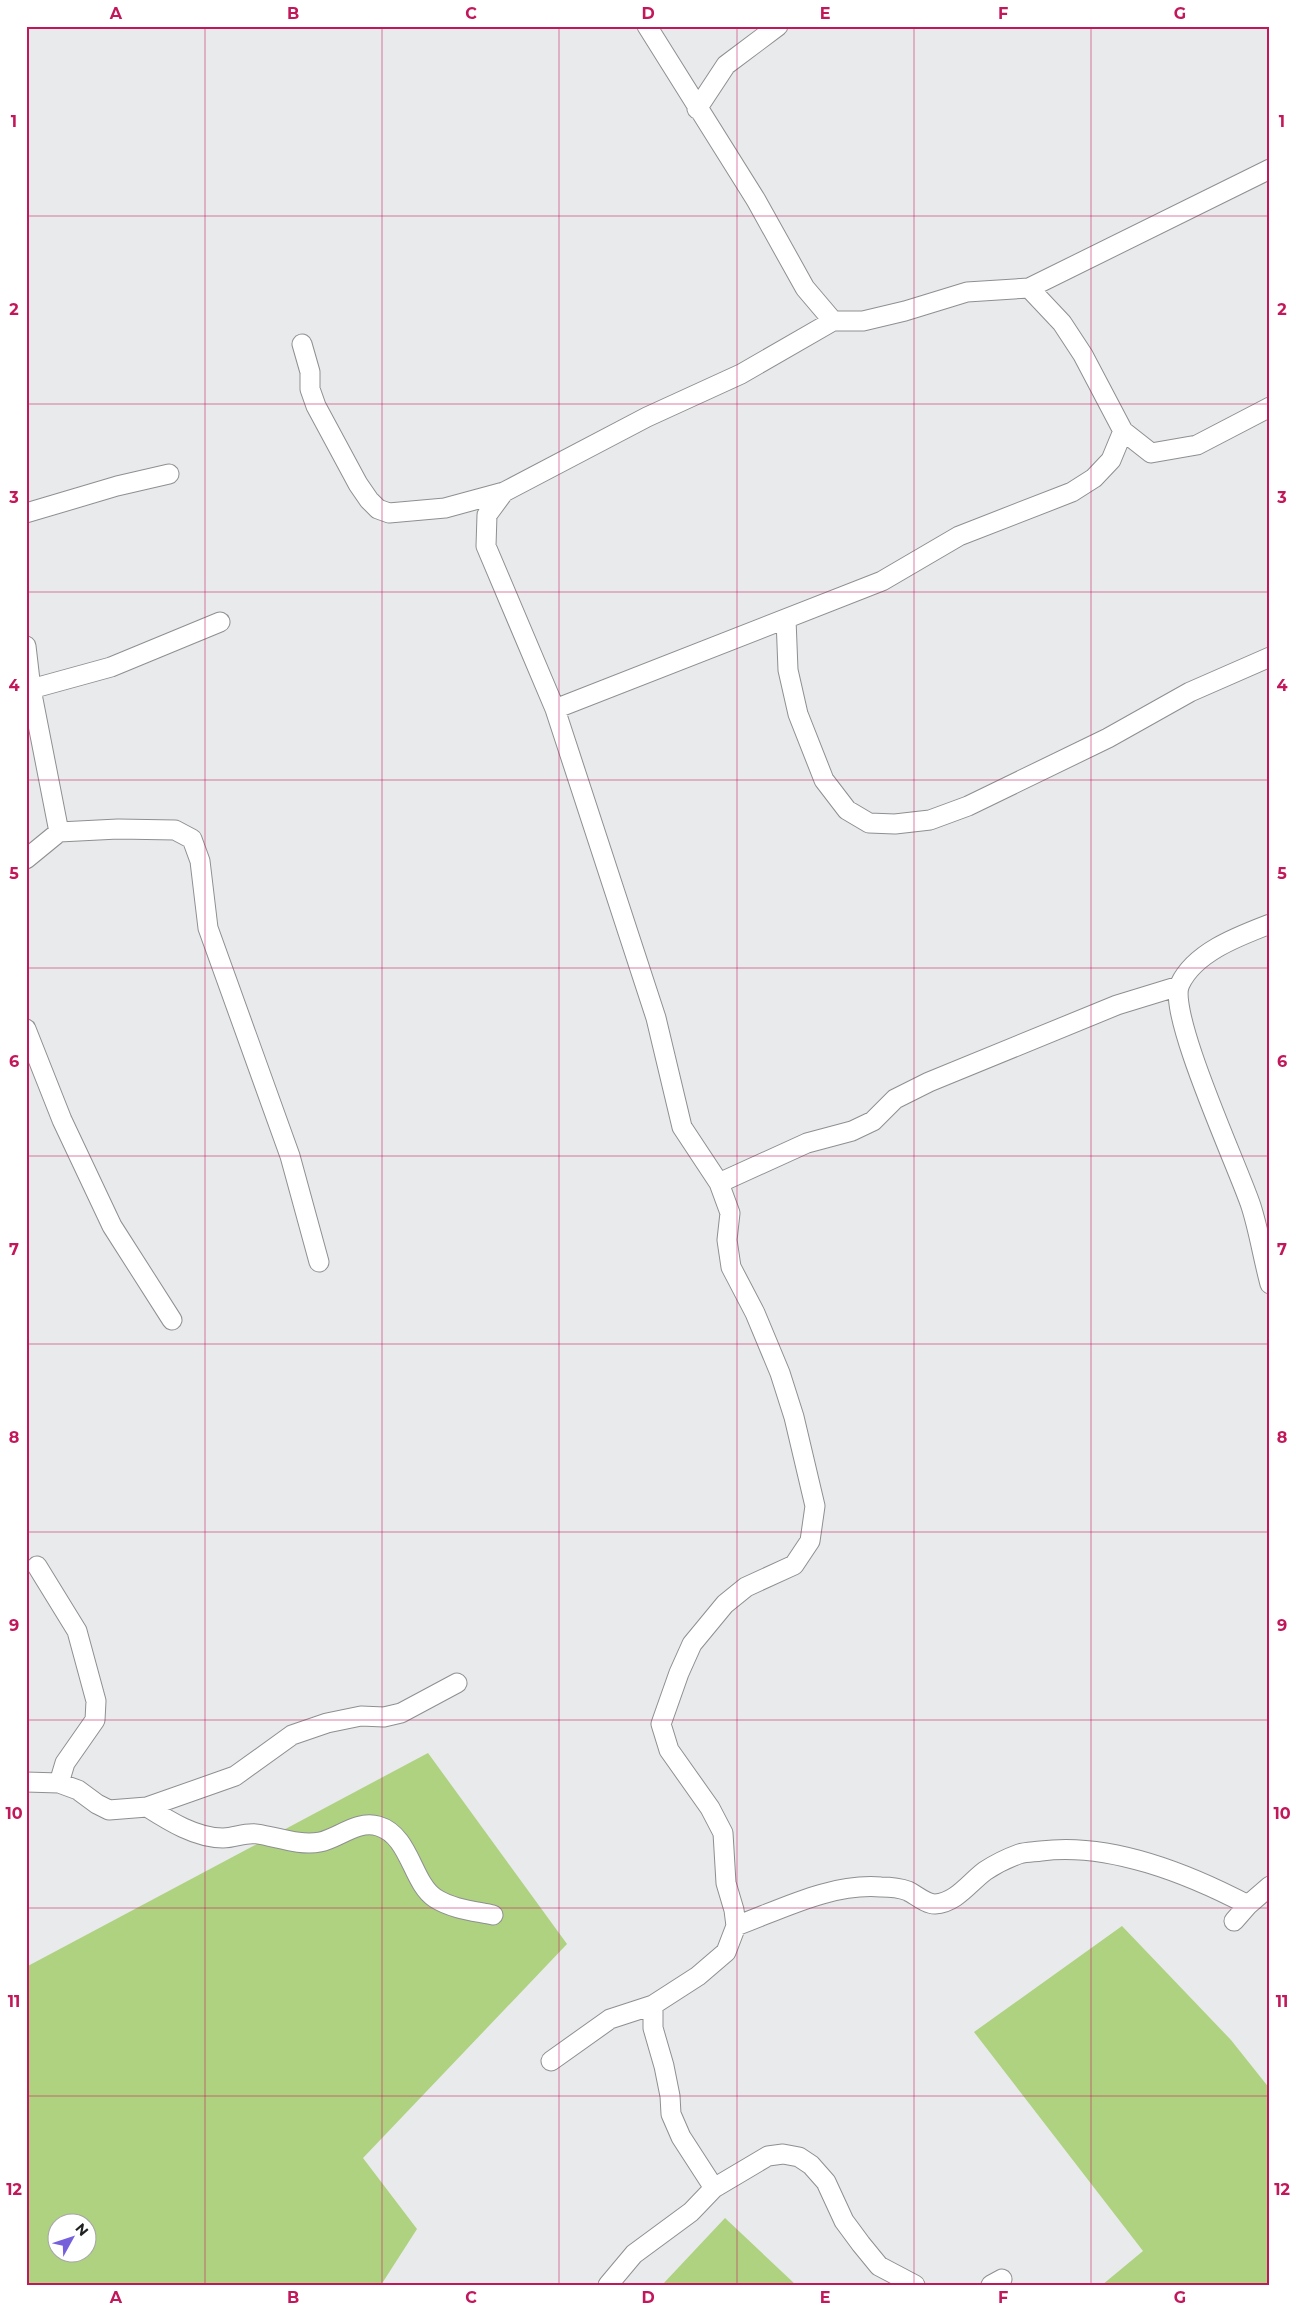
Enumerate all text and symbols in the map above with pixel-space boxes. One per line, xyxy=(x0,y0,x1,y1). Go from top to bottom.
text: A xyxy=(109,4,123,23)
text: B xyxy=(287,4,299,23)
text: C xyxy=(465,4,477,23)
text: D xyxy=(641,4,655,23)
text: E xyxy=(820,4,830,23)
text: F xyxy=(998,4,1008,23)
text: G xyxy=(1174,4,1186,23)
text: 1 xyxy=(11,112,17,131)
text: 1 xyxy=(1279,112,1285,131)
text: 2 xyxy=(9,300,19,319)
text: 2 xyxy=(1277,300,1287,319)
text: 3 xyxy=(8,488,19,507)
text: 3 xyxy=(1276,488,1287,507)
text: 4 xyxy=(8,676,20,695)
text: 4 xyxy=(1276,676,1288,695)
text: 5 xyxy=(9,864,19,883)
text: 5 xyxy=(1277,864,1287,883)
text: 6 xyxy=(9,1052,19,1071)
text: 6 xyxy=(1277,1052,1287,1071)
text: 7 xyxy=(9,1240,19,1259)
text: 7 xyxy=(1277,1240,1287,1259)
text: 8 xyxy=(9,1428,19,1447)
text: 8 xyxy=(1277,1428,1287,1447)
text: 9 xyxy=(9,1616,19,1635)
text: 9 xyxy=(1277,1616,1287,1635)
text: 10 xyxy=(5,1804,23,1823)
text: 10 xyxy=(1273,1804,1291,1823)
text: 11 xyxy=(8,1992,20,2011)
text: 11 xyxy=(1276,1992,1288,2011)
text: 12 xyxy=(6,2180,22,2199)
text: 12 xyxy=(1274,2180,1290,2199)
north arrow xyxy=(48,2214,98,2264)
text: N xyxy=(71,2220,92,2240)
text: A xyxy=(109,2288,123,2307)
text: B xyxy=(287,2288,299,2307)
text: C xyxy=(465,2288,477,2307)
text: D xyxy=(641,2288,655,2307)
text: E xyxy=(820,2288,830,2307)
text: F xyxy=(998,2288,1008,2307)
text: G xyxy=(1174,2288,1186,2307)

